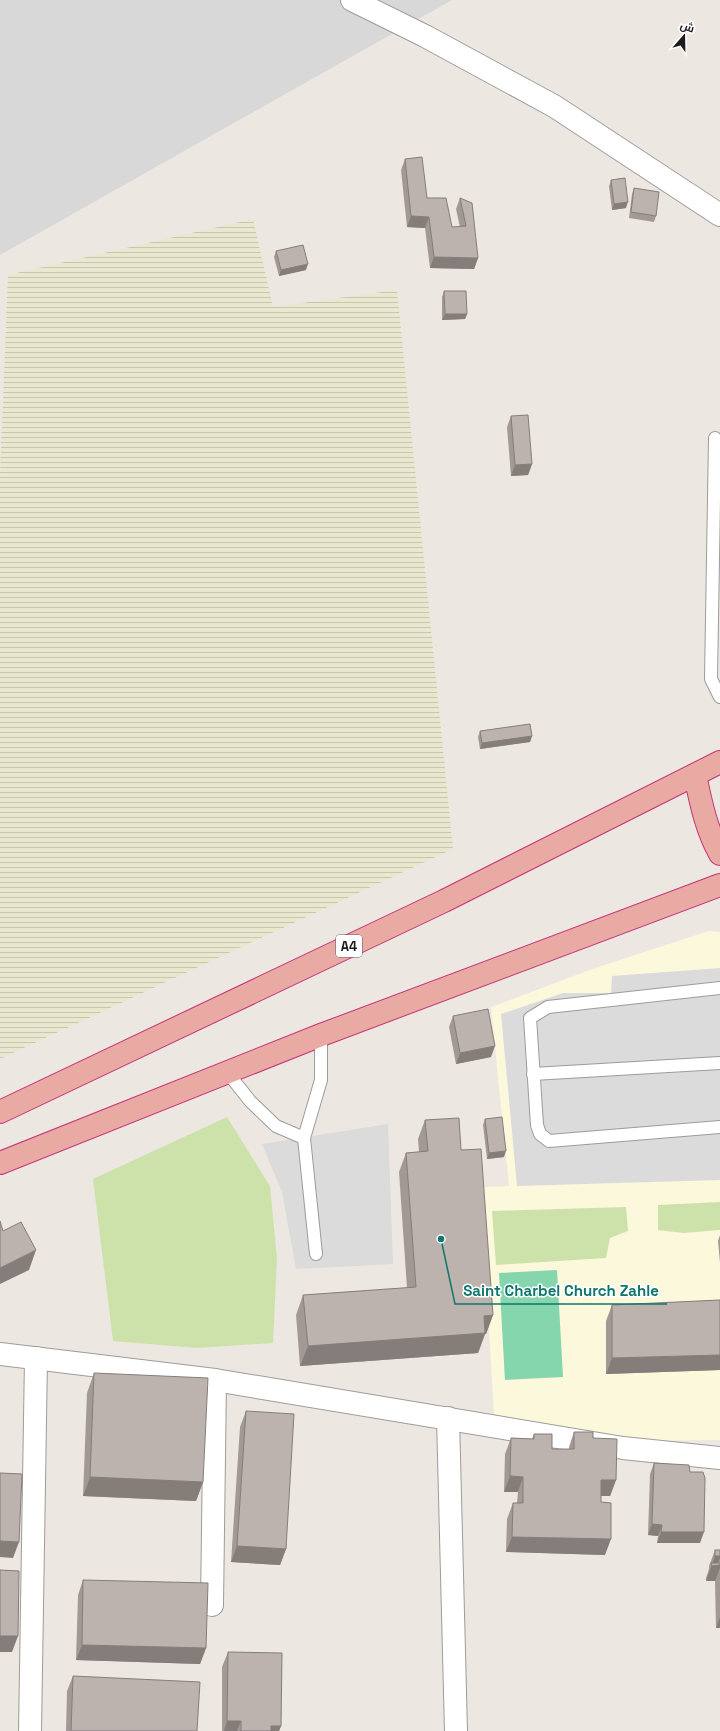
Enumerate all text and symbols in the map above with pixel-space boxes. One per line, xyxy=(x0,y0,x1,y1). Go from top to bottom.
north arrow xyxy=(664,16,704,56)
text: ش xyxy=(678,18,696,36)
road number: A4 xyxy=(336,935,362,957)
callout: Saint Charbel Church Zahle xyxy=(455,1277,667,1304)
text: Saint Charbel Church Zahle xyxy=(463,1281,659,1300)

